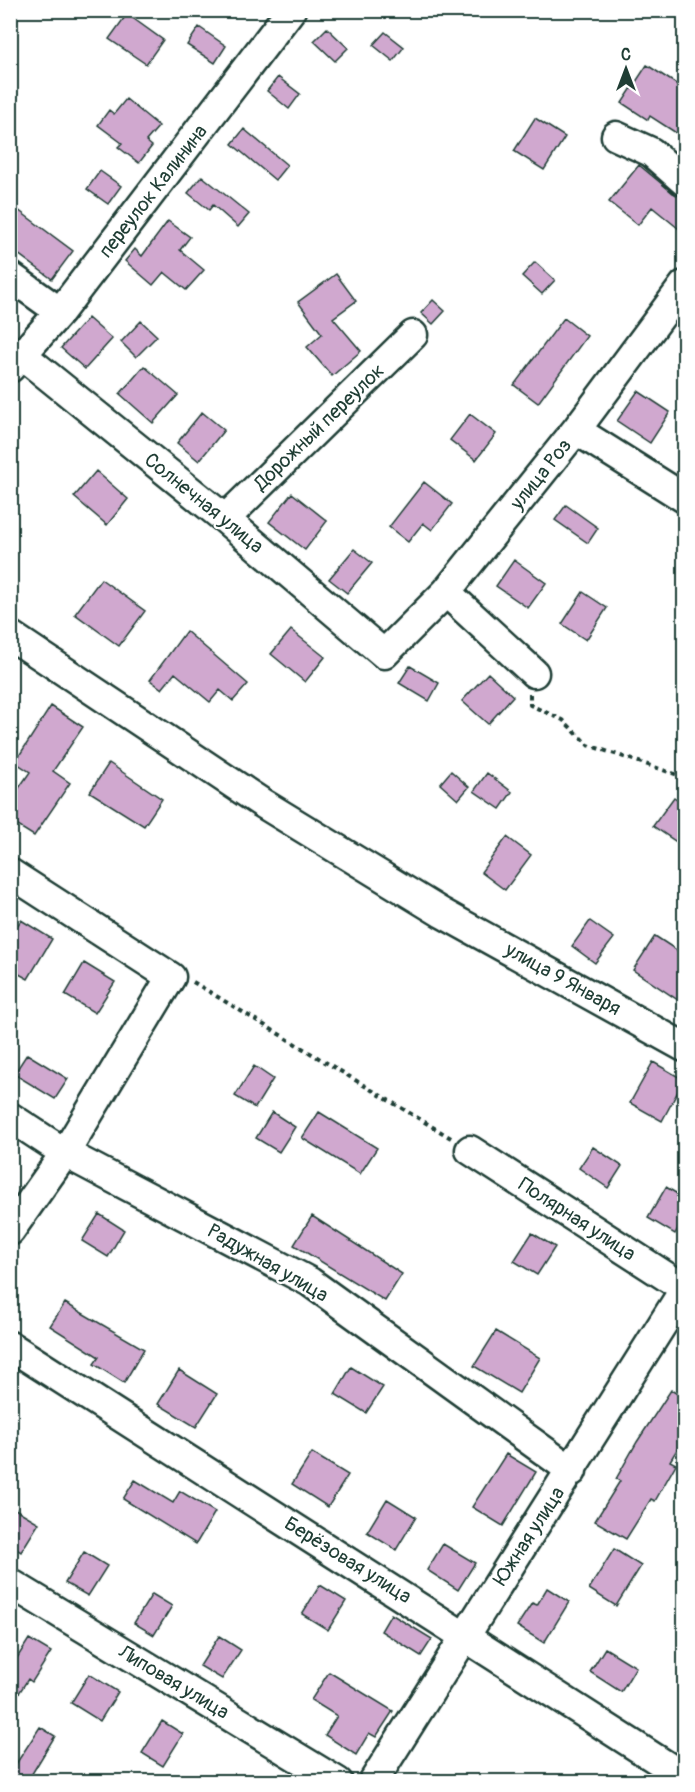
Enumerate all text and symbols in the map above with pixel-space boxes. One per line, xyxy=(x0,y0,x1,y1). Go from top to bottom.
north arrow xyxy=(596,39,656,99)
text: С xyxy=(621,45,631,65)
street label: переулок Калинина xyxy=(93,119,213,263)
street label: Дорожный переулок xyxy=(248,358,390,496)
street label: улица Роз xyxy=(504,433,577,515)
street label: Солнечная улица xyxy=(139,447,269,559)
street label: улица 9 Января xyxy=(500,936,625,1021)
street label: Полярная улица xyxy=(514,1172,640,1266)
street label: Радужная улица xyxy=(203,1218,333,1308)
street label: Южная улица xyxy=(488,1482,570,1590)
street label: Берёзовая улица xyxy=(280,1511,416,1609)
street label: Липовая улица xyxy=(113,1639,234,1725)

